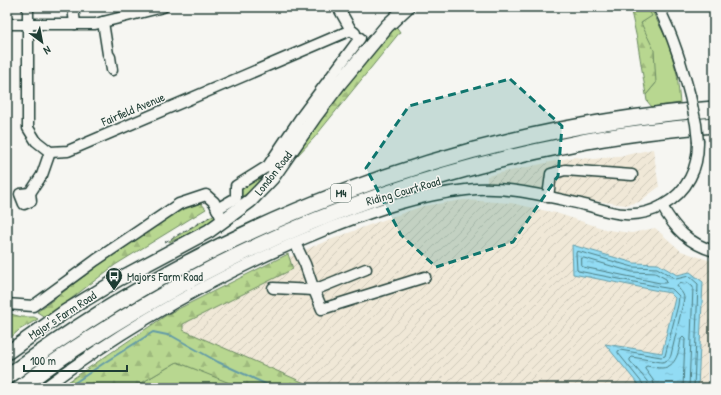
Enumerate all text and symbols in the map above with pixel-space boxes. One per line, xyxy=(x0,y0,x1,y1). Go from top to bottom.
north arrow xyxy=(22,22,62,62)
text: N xyxy=(41,43,53,58)
street label: Fairfield Avenue xyxy=(98,88,167,130)
street label: London Road xyxy=(250,147,296,199)
street label: Riding Court Road xyxy=(364,172,442,210)
road number: M4 xyxy=(331,184,351,202)
bus stop icon: Majors Farm Road xyxy=(104,266,124,291)
place label: Majors Farm Road xyxy=(127,268,203,285)
street label: Major's Farm Road xyxy=(25,286,100,343)
scale bar xyxy=(24,347,127,373)
text: 100 m xyxy=(30,352,56,369)

